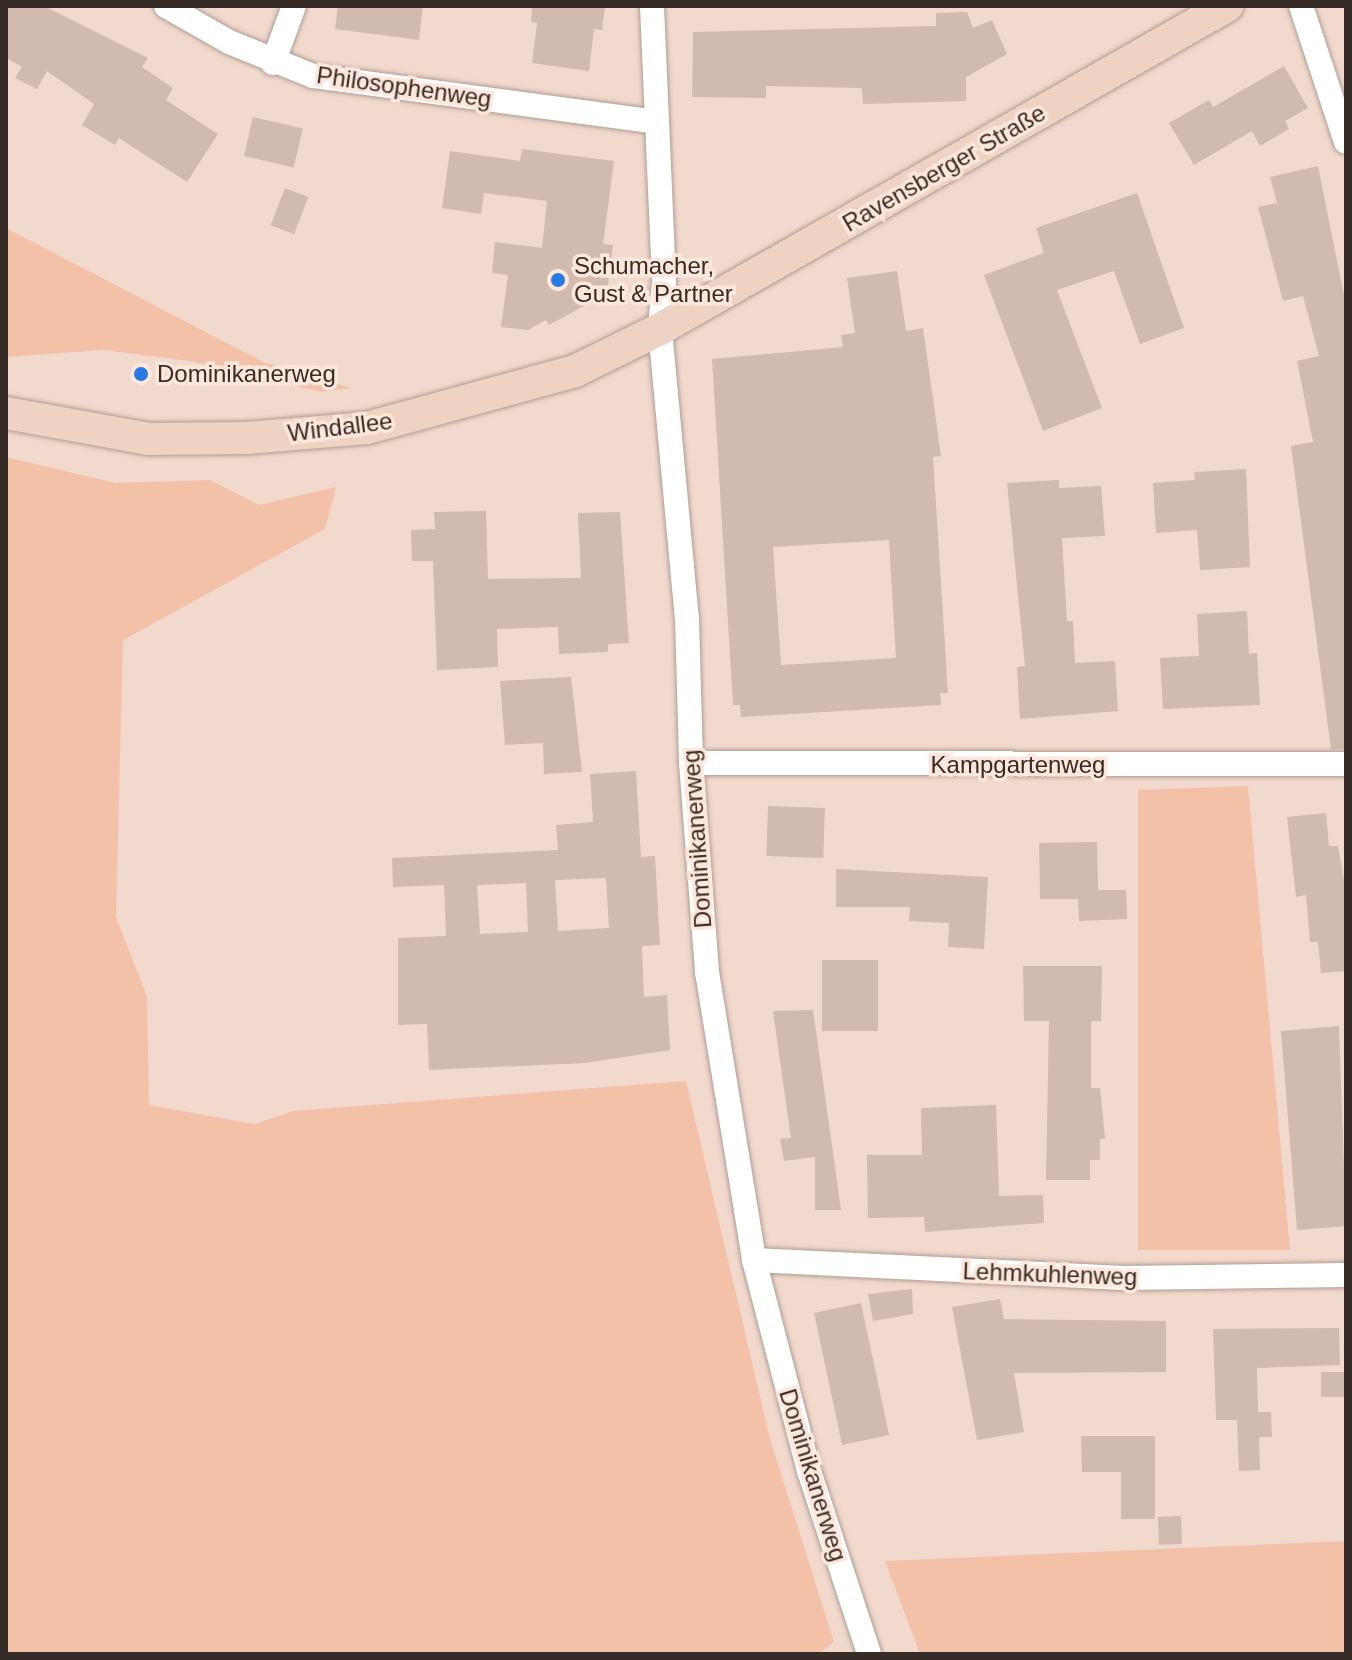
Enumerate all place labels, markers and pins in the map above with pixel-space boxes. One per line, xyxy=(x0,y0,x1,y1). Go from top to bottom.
place label: Schumacher, Gust & Partner xyxy=(574,252,733,308)
marker: Schumacher, Gust & Partner xyxy=(549,271,567,289)
place label: Dominikanerweg xyxy=(157,360,336,388)
marker: Dominikanerweg xyxy=(132,365,150,383)

